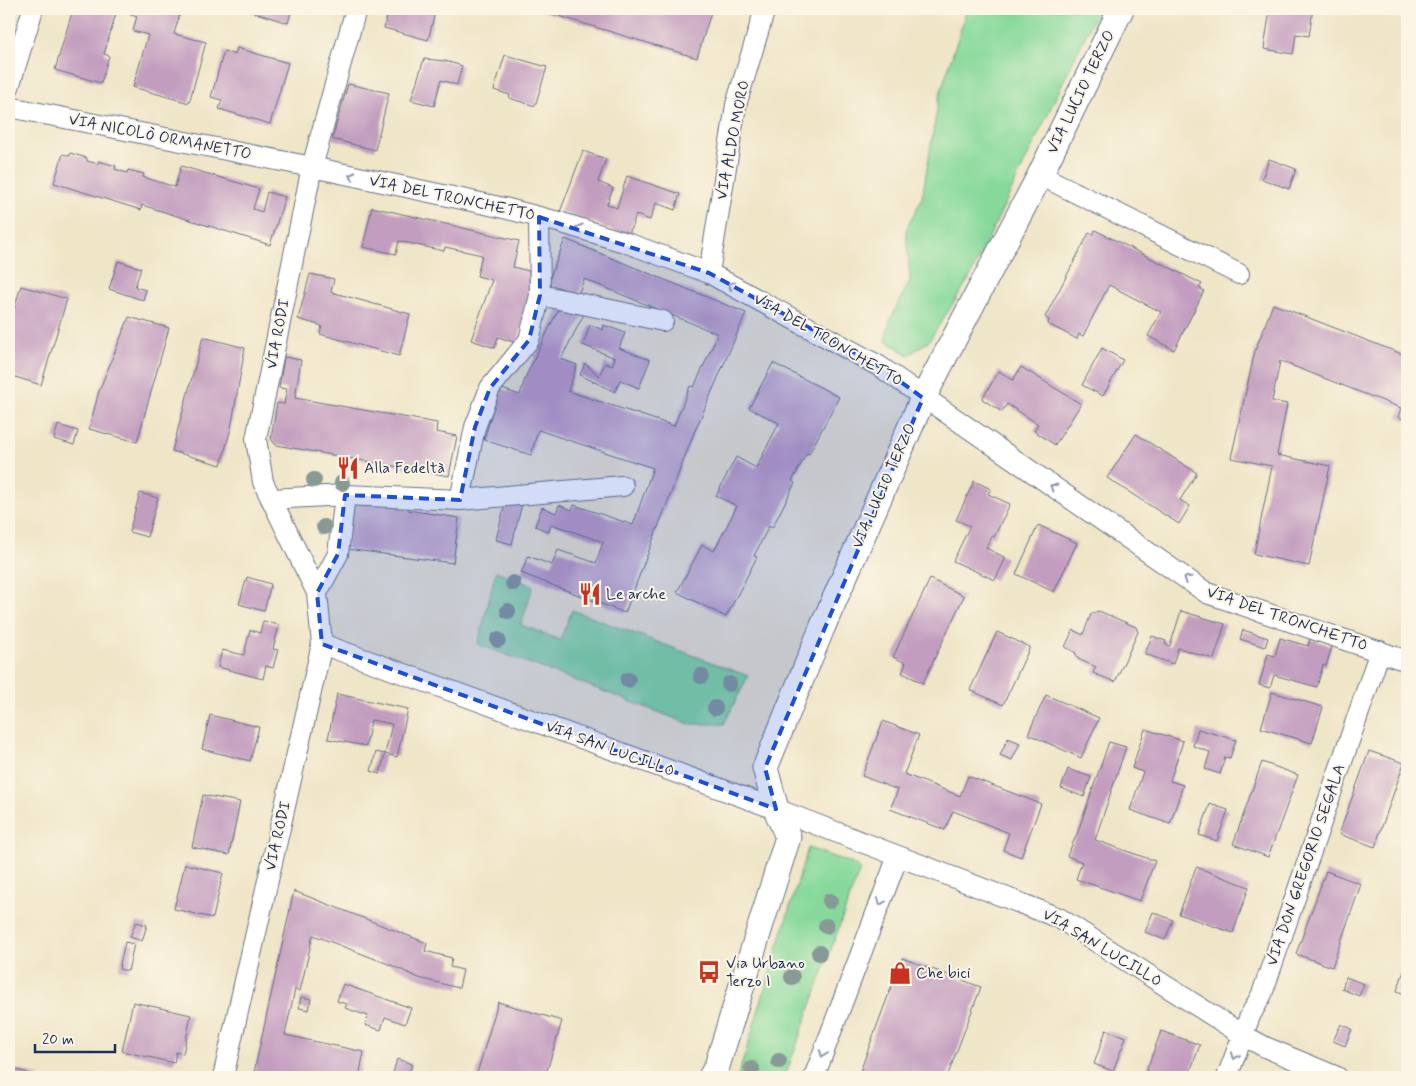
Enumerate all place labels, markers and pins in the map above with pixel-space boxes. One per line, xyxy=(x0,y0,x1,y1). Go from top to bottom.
restaurant icon: Alla Fedeltà xyxy=(335,455,361,481)
place label: Alla Fedeltà xyxy=(364,458,445,479)
restaurant icon: Le arche xyxy=(577,581,603,607)
place label: Le arche xyxy=(606,584,666,605)
place label: Via Urbano Terzo I xyxy=(726,953,805,992)
bus stop icon: Via Urbano Terzo I xyxy=(696,959,722,985)
shop icon: Che bici xyxy=(887,960,913,986)
place label: Che bici xyxy=(916,963,971,984)

